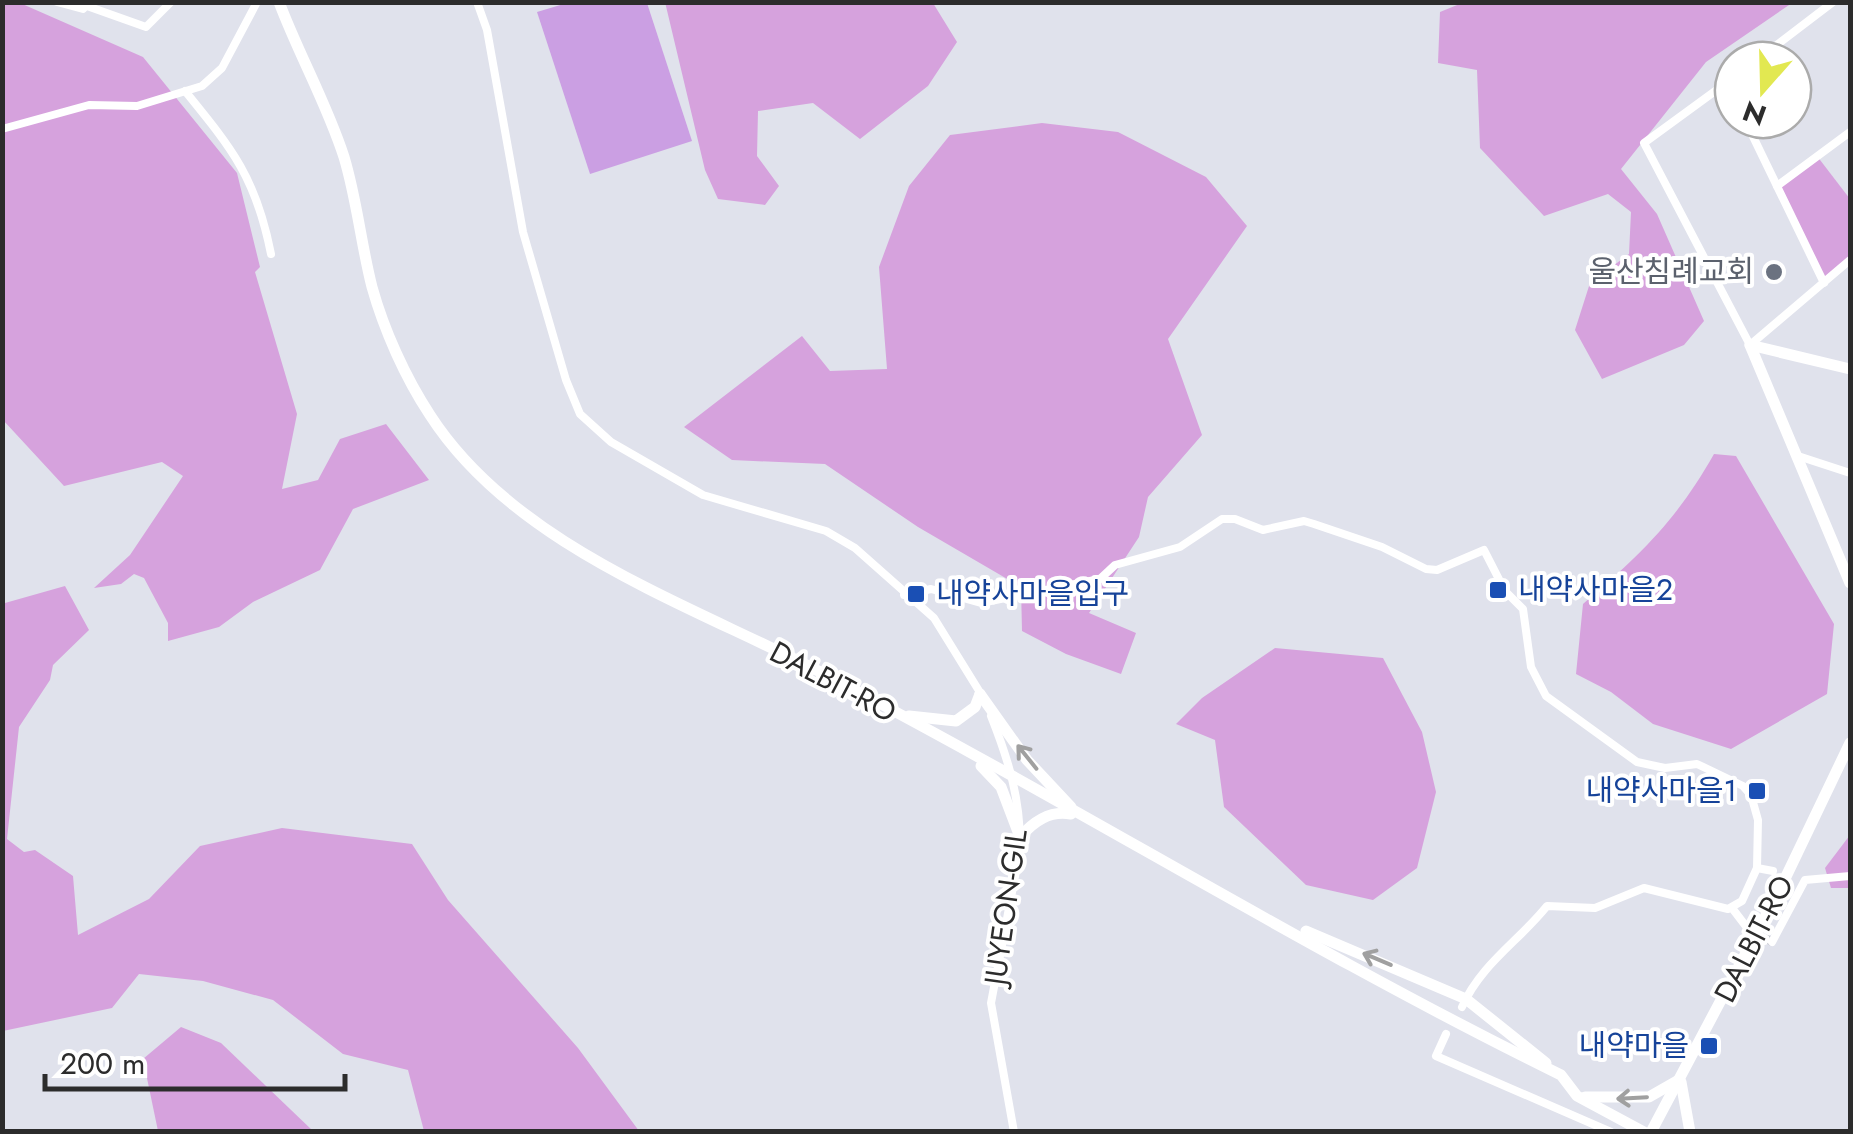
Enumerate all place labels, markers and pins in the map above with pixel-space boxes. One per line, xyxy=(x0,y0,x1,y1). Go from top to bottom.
place label: 울산침례교회 xyxy=(1588,250,1754,293)
marker: 울산침례교회 xyxy=(1763,261,1785,283)
place label: 내약사마을2 xyxy=(1518,568,1673,611)
place label: 내약사마을입구 xyxy=(936,572,1129,615)
marker: 내약사마을2 xyxy=(1487,579,1509,601)
marker: 내약사마을입구 xyxy=(905,583,927,605)
place label: 내약사마을1 xyxy=(1586,769,1737,812)
marker: 내약사마을1 xyxy=(1746,780,1768,802)
place label: 내약마을 xyxy=(1579,1024,1689,1067)
marker: 내약마을 xyxy=(1698,1035,1720,1057)

